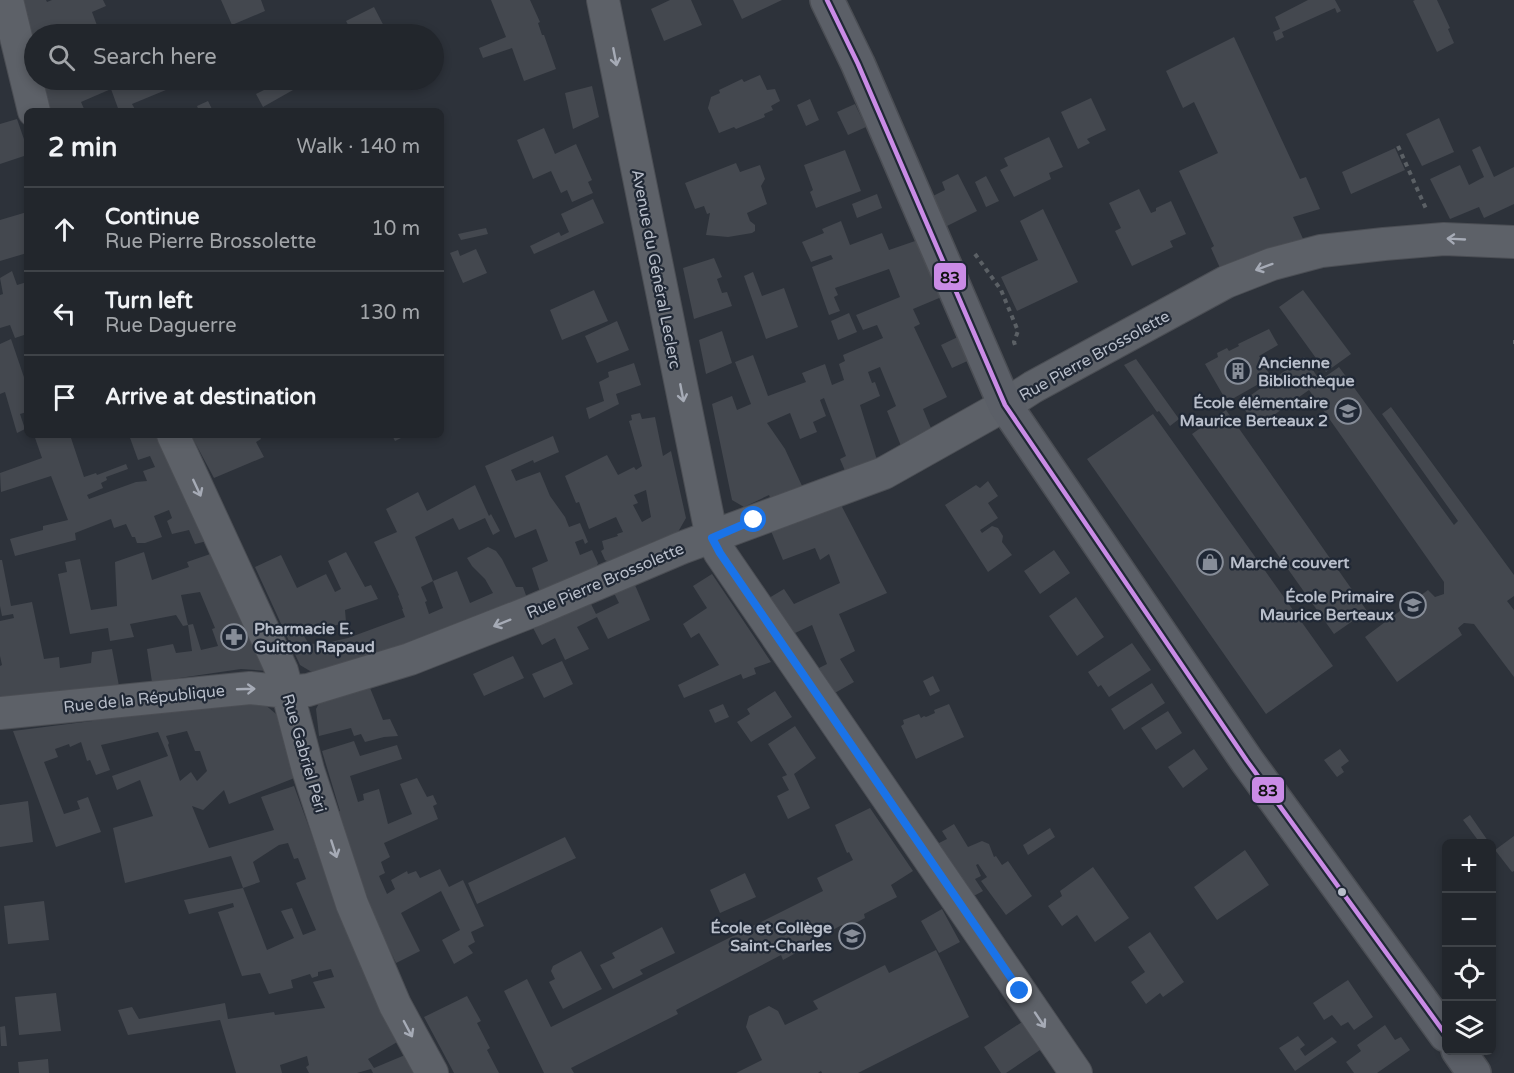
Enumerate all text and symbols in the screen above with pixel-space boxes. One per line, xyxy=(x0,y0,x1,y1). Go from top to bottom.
search box xyxy=(24,24,444,90)
icon: search xyxy=(45,41,78,74)
text: Search here xyxy=(93,44,217,70)
one-way arrow xyxy=(610,47,621,67)
text: 2 min xyxy=(48,132,117,163)
text: Walk · 140 m xyxy=(297,135,420,159)
street label: Avenue du Général Leclerc xyxy=(627,168,685,371)
text: Continue xyxy=(105,204,200,230)
icon: ahead xyxy=(48,213,81,246)
text: 10 m xyxy=(371,217,420,241)
text: Rue Pierre Brossolette xyxy=(105,230,316,254)
one-way arrow xyxy=(1446,234,1466,245)
line badge: 83 xyxy=(933,262,967,291)
one-way arrow xyxy=(1255,263,1273,274)
text: 83 xyxy=(940,268,960,288)
text: Turn left xyxy=(105,288,193,314)
icon: left xyxy=(48,297,81,330)
text: 130 m xyxy=(359,301,420,325)
street label: Rue Pierre Brossolette xyxy=(1016,306,1173,406)
text: Rue Daguerre xyxy=(105,314,236,338)
place label: Ancienne Bibliothèque xyxy=(1258,353,1354,391)
building icon: Ancienne Bibliothèque xyxy=(1223,356,1253,386)
icon: arrive xyxy=(48,381,81,414)
one-way arrow xyxy=(677,382,688,402)
text: Arrive at destination xyxy=(105,384,316,410)
place label: École élémentaire Maurice Berteaux 2 xyxy=(1180,393,1328,431)
school or university icon: École élémentaire Maurice Berteaux 2 xyxy=(1333,396,1363,426)
one-way arrow xyxy=(193,479,204,497)
route start xyxy=(740,506,766,532)
street label: Rue Pierre Brossolette xyxy=(524,539,687,623)
shop icon: Marché couvert xyxy=(1195,547,1225,577)
place label: Marché couvert xyxy=(1230,553,1350,573)
place label: École Primaire Maurice Berteaux xyxy=(1260,587,1394,625)
school or university icon: École Primaire Maurice Berteaux xyxy=(1398,590,1428,620)
one-way arrow xyxy=(493,618,511,629)
place label: Pharmacie E. Guitton Rapaud xyxy=(254,619,375,657)
pharmacy icon: Pharmacie E. Guitton Rapaud xyxy=(219,622,249,652)
street label: Rue de la République xyxy=(62,681,226,717)
one-way arrow xyxy=(236,683,256,694)
street label: Rue Gabriel Péri xyxy=(278,692,331,815)
line badge: 83 xyxy=(1251,776,1285,804)
text: 83 xyxy=(1258,781,1278,801)
one-way arrow xyxy=(329,839,340,858)
map controls xyxy=(1442,839,1496,1055)
button: + xyxy=(1442,839,1496,893)
unlabelled marker xyxy=(1336,886,1348,898)
button: − xyxy=(1442,893,1496,947)
place label: École et Collège Saint-Charles xyxy=(711,918,832,956)
school or university icon: École et Collège Saint-Charles xyxy=(837,921,867,951)
button: locate xyxy=(1442,947,1496,1001)
route end xyxy=(1006,977,1032,1003)
button: layers xyxy=(1442,1001,1496,1055)
one-way arrow xyxy=(1034,1012,1046,1028)
one-way arrow xyxy=(402,1020,414,1037)

